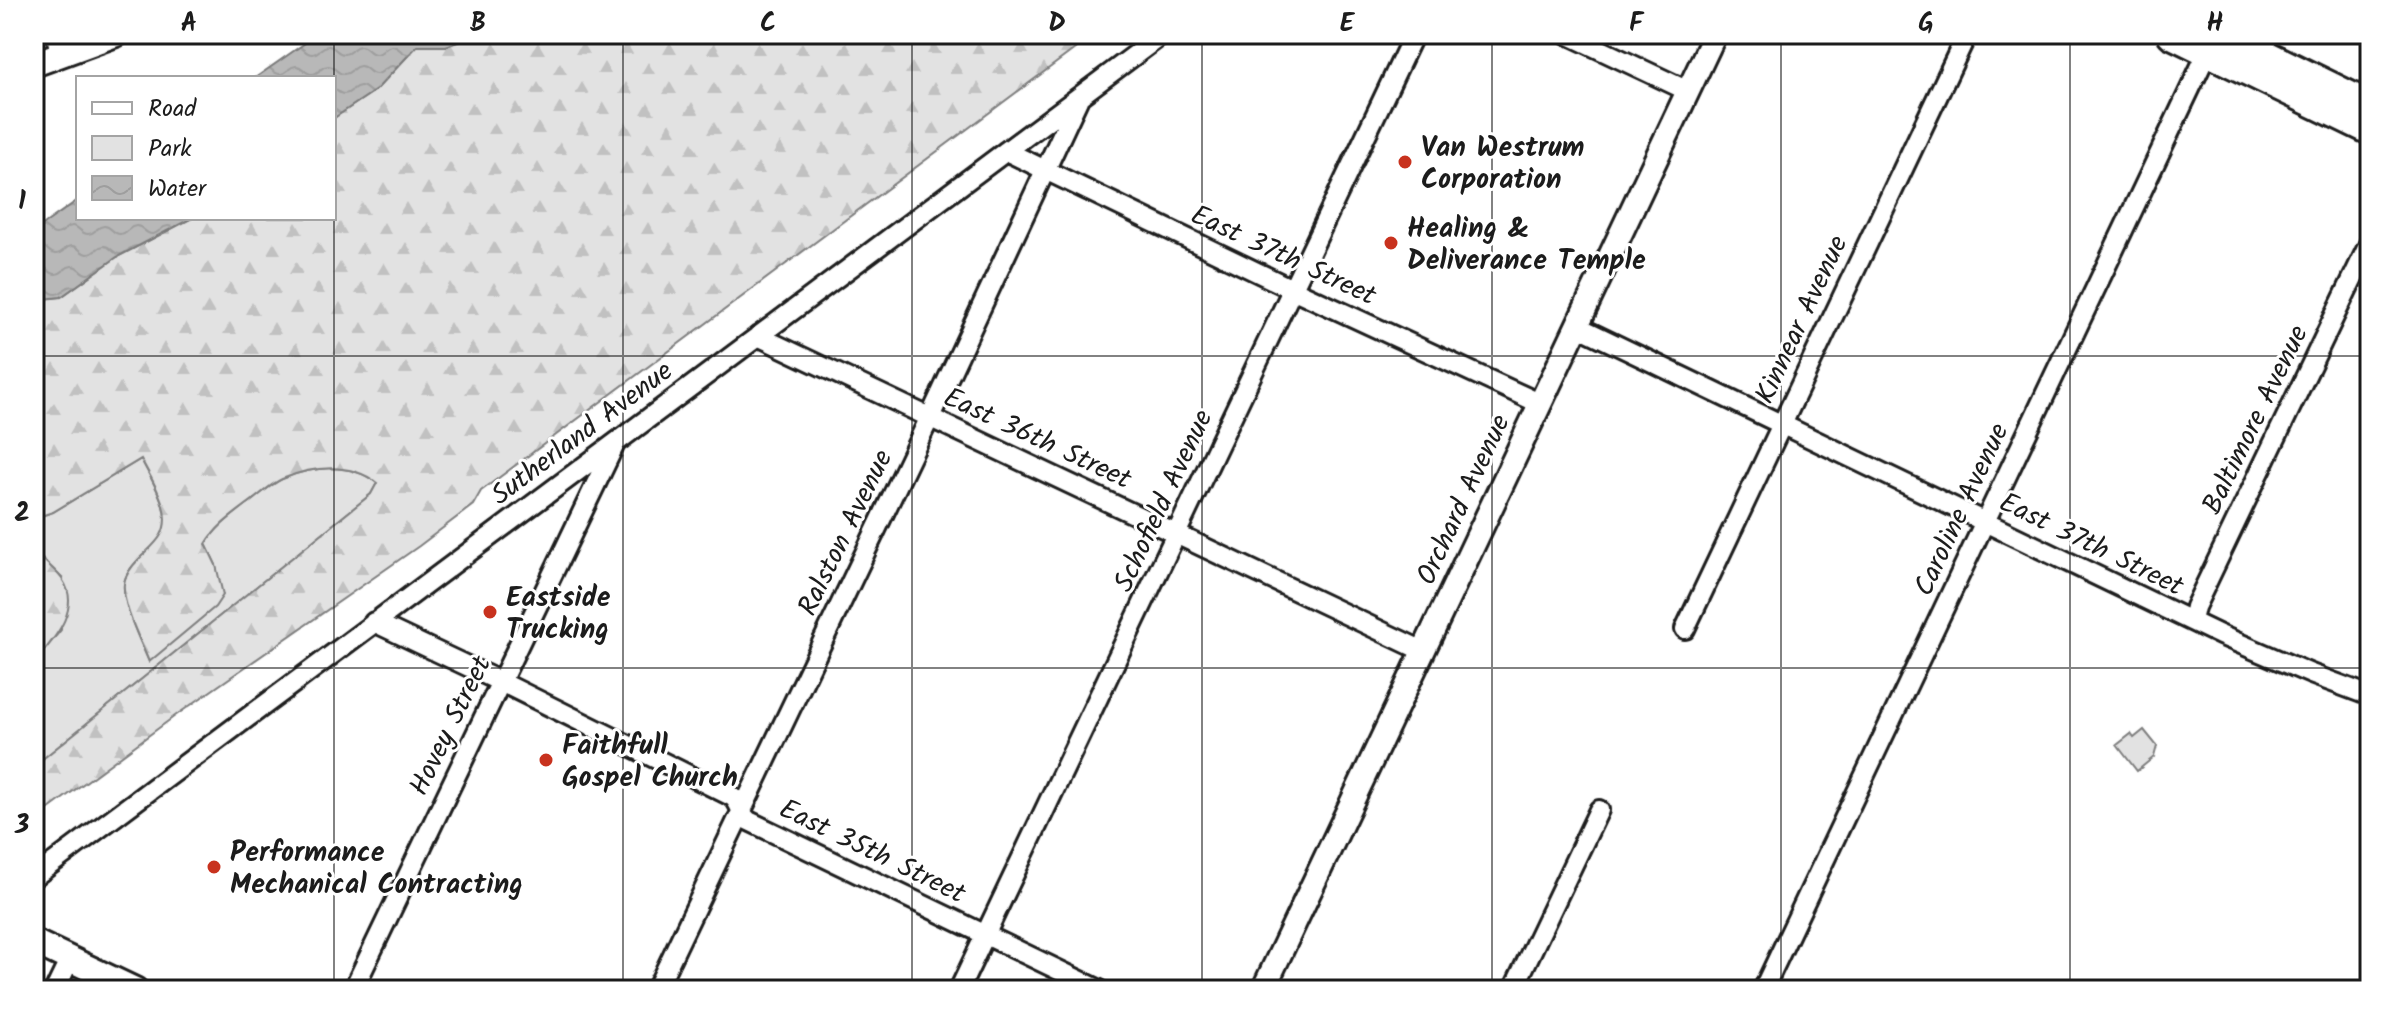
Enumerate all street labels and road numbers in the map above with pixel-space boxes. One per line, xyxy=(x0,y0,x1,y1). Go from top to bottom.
street label: East 37th Street xyxy=(1183,194,1384,320)
street label: Kinnear Avenue xyxy=(1743,228,1861,412)
street label: Baltimore Avenue xyxy=(2191,317,2322,522)
street label: Sutherland Avenue xyxy=(482,350,684,518)
street label: East 36th Street xyxy=(935,376,1140,503)
street label: Schofield Avenue xyxy=(1102,402,1226,600)
street label: Orchard Avenue xyxy=(1405,407,1524,593)
street label: Caroline Avenue xyxy=(1902,416,2022,604)
street label: Ralston Avenue xyxy=(786,442,906,624)
street label: East 37th Street xyxy=(1991,481,2192,610)
street label: Hovey Street xyxy=(398,647,505,804)
street label: East 35th Street xyxy=(771,788,974,917)

